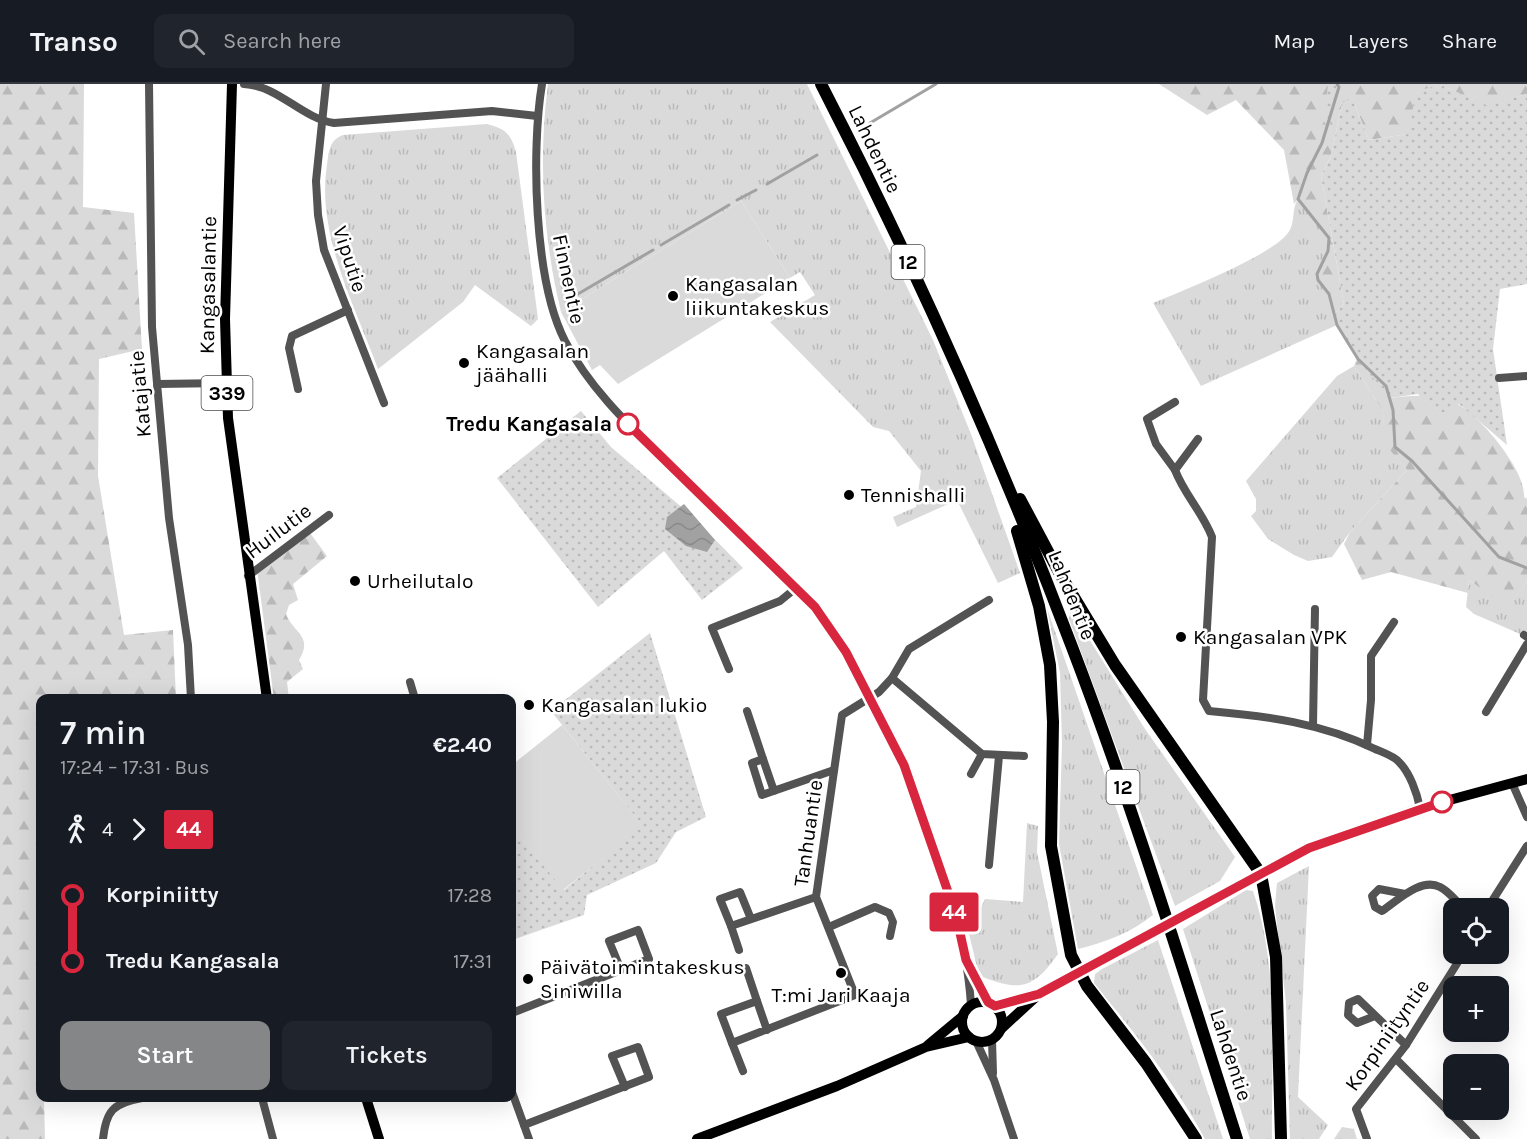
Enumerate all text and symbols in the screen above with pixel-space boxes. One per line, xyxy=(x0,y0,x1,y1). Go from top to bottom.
search box xyxy=(154,14,574,68)
text: Transo xyxy=(30,25,118,58)
icon: search xyxy=(175,25,208,58)
text: Search here xyxy=(223,28,341,54)
text: Map xyxy=(1273,29,1315,53)
text: Layers xyxy=(1348,29,1409,53)
text: Share xyxy=(1442,29,1497,53)
street label: Lahdentie xyxy=(843,101,907,197)
street label: Kangasalantie xyxy=(195,216,221,354)
street label: Viputie xyxy=(328,223,372,295)
street label: Finnentie xyxy=(548,232,590,326)
road number: 12 xyxy=(892,245,924,279)
place label: Kangasalan liikuntakeskus xyxy=(685,272,829,320)
marker: Kangasalan liikuntakeskus xyxy=(666,289,680,303)
place label: Kangasalan jäähalli xyxy=(474,339,589,387)
street label: Katajatie xyxy=(124,350,156,438)
marker: Kangasalan jäähalli xyxy=(457,356,471,370)
road number: 339 xyxy=(202,376,252,410)
place label: Tredu Kangasala xyxy=(446,412,612,436)
marker: Tredu Kangasala xyxy=(617,413,639,435)
place label: Tennishalli xyxy=(861,483,966,507)
marker: Tennishalli xyxy=(842,488,856,502)
street label: Huilutie xyxy=(240,498,316,564)
street label: Lahdentie xyxy=(1043,547,1101,643)
place label: Urheilutalo xyxy=(367,569,473,593)
marker: Urheilutalo xyxy=(348,574,362,588)
place label: Kangasalan VPK xyxy=(1193,625,1348,649)
marker: Kangasalan VPK xyxy=(1174,630,1188,644)
place label: Kangasalan lukio xyxy=(541,693,707,717)
marker: Kangasalan lukio xyxy=(522,698,536,712)
text: 7 min xyxy=(60,714,147,752)
text: €2.40 xyxy=(433,732,492,758)
text: 17:24 – 17:31 · Bus xyxy=(60,756,209,779)
road number: 12 xyxy=(1106,770,1140,804)
street label: Tanhuantie xyxy=(789,778,827,888)
unlabelled marker xyxy=(1431,791,1453,813)
icon: walk xyxy=(60,813,93,846)
icon: forward xyxy=(122,813,155,846)
text: 44 xyxy=(176,817,201,841)
text: 4 xyxy=(102,818,113,841)
text: Korpiniitty xyxy=(106,882,219,908)
text: 17:28 xyxy=(448,884,492,907)
line badge: 44 xyxy=(927,892,981,932)
map controls xyxy=(1443,898,1509,1120)
button: locate xyxy=(1443,898,1509,964)
text: 44 xyxy=(942,900,967,924)
text: Tredu Kangasala xyxy=(106,948,280,974)
text: 17:31 xyxy=(453,950,492,973)
place label: Päivätoimintakeskus Siniwilla xyxy=(540,955,744,1003)
marker: T:mi Jari Kaaja xyxy=(834,966,848,980)
marker: Päivätoimintakeskus Siniwilla xyxy=(521,972,535,986)
street label: Korpiniityntie xyxy=(1340,975,1434,1095)
button: + xyxy=(1443,976,1509,1042)
place label: T:mi Jari Kaaja xyxy=(771,983,911,1007)
street label: Lahdentie xyxy=(1205,1006,1257,1104)
button: Start xyxy=(60,1021,270,1090)
button: Tickets xyxy=(282,1021,492,1090)
button: − xyxy=(1443,1054,1509,1120)

